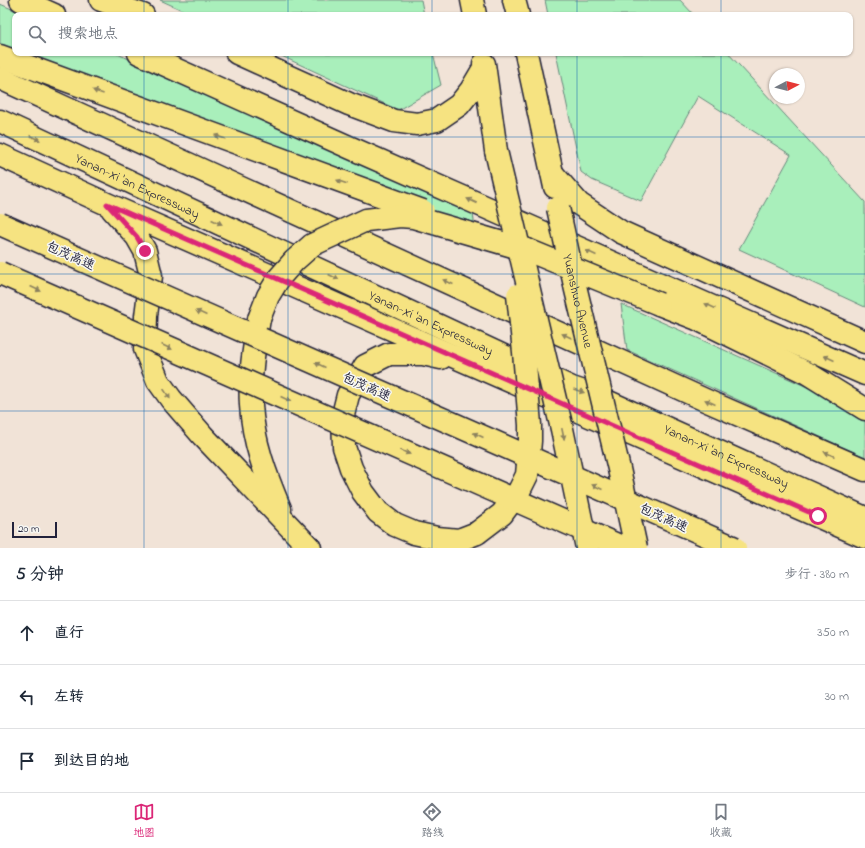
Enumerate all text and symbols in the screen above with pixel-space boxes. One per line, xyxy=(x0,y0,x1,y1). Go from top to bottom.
search box xyxy=(12,12,853,56)
icon: search xyxy=(26,23,48,45)
text: 搜索地点 xyxy=(58,23,118,45)
north arrow xyxy=(769,68,805,104)
one-way arrow xyxy=(92,88,104,94)
one-way arrow xyxy=(214,133,226,139)
one-way arrow xyxy=(30,135,41,141)
street label: Yanan-Xi 'an Expressway xyxy=(72,149,203,225)
one-way arrow xyxy=(336,178,348,184)
one-way arrow xyxy=(467,198,478,204)
one-way arrow xyxy=(211,219,222,225)
street label: 包茂高速 xyxy=(43,237,98,276)
route end xyxy=(136,242,154,260)
one-way arrow xyxy=(585,250,597,256)
street label: Yuanshuo Avenue xyxy=(557,252,598,350)
one-way arrow xyxy=(329,274,340,280)
one-way arrow xyxy=(443,279,454,285)
one-way arrow xyxy=(30,286,41,292)
street label: Yanan-Xi 'an Expressway xyxy=(365,286,496,362)
one-way arrow xyxy=(704,302,716,308)
one-way arrow xyxy=(196,310,207,316)
one-way arrow xyxy=(561,333,572,339)
one-way arrow xyxy=(162,344,173,350)
one-way arrow xyxy=(824,355,835,361)
one-way arrow xyxy=(314,362,326,368)
street label: 包茂高速 xyxy=(339,368,394,407)
one-way arrow xyxy=(574,388,586,394)
one-way arrow xyxy=(163,389,171,399)
one-way arrow xyxy=(281,397,293,403)
one-way arrow xyxy=(705,399,716,405)
street label: Yanan-Xi 'an Expressway xyxy=(660,420,792,494)
one-way arrow xyxy=(560,428,566,441)
one-way arrow xyxy=(472,432,483,438)
one-way arrow xyxy=(400,449,411,455)
one-way arrow xyxy=(824,451,835,457)
one-way arrow xyxy=(591,484,602,490)
street label: 包茂高速 xyxy=(636,499,691,538)
route start xyxy=(809,507,827,525)
scale bar xyxy=(12,520,57,539)
text: 20 m xyxy=(18,521,40,537)
text: 5 分钟 xyxy=(16,562,64,587)
text: 步行 · 380 m xyxy=(785,565,849,584)
icon: ahead xyxy=(16,622,38,644)
text: 直行 xyxy=(54,622,84,644)
text: 350 m xyxy=(817,623,849,642)
icon: left xyxy=(16,686,38,708)
text: 左转 xyxy=(54,686,84,708)
text: 30 m xyxy=(825,687,849,706)
icon: arrive xyxy=(16,750,38,772)
text: 到达目的地 xyxy=(54,750,129,772)
tab: 地图 xyxy=(133,801,155,841)
tab: 路线 xyxy=(421,801,443,841)
tab: 收藏 xyxy=(710,801,732,841)

